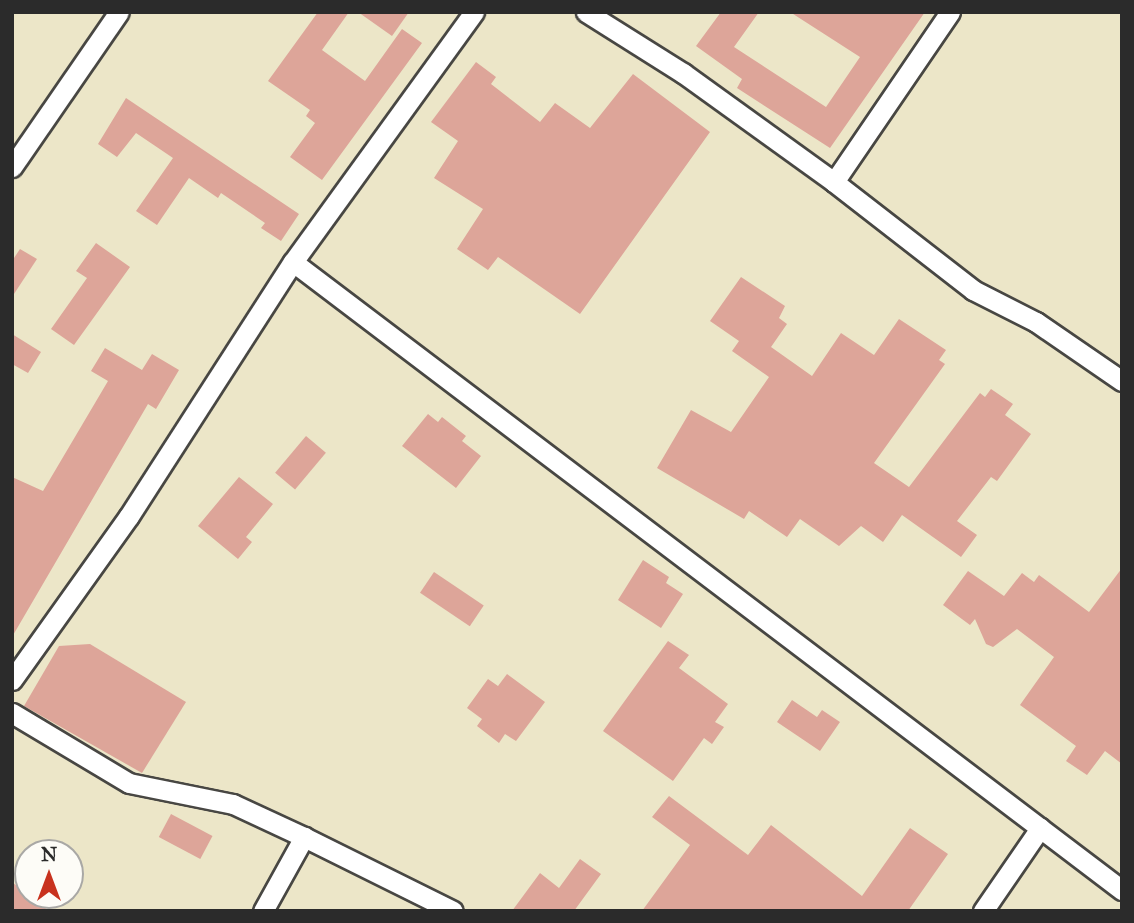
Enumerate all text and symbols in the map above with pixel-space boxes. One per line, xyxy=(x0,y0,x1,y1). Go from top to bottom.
north arrow xyxy=(14,839,84,909)
text: N xyxy=(41,843,57,866)

